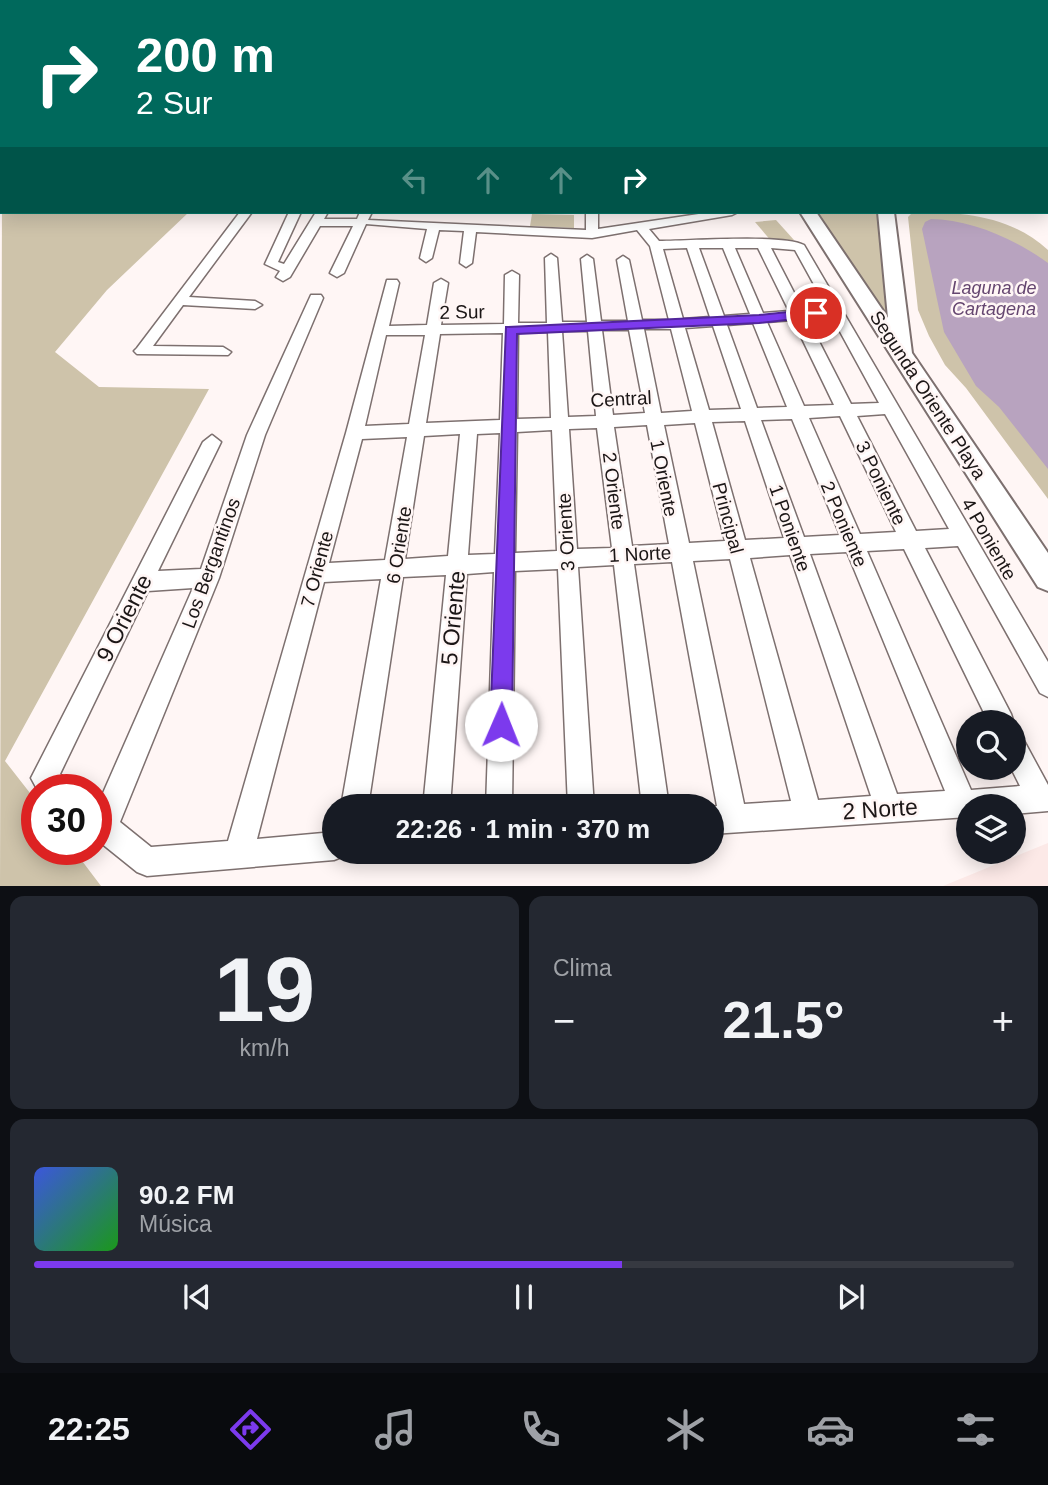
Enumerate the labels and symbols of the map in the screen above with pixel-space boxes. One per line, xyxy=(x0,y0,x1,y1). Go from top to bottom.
water label: Laguna de Cartagena xyxy=(951,278,1037,319)
pin xyxy=(786,283,846,343)
street label: 2 Sur xyxy=(439,301,486,323)
street label: Segunda Oriente Playa xyxy=(866,307,991,483)
street label: Central xyxy=(590,387,652,411)
street label: 1 Oriente xyxy=(646,438,682,518)
street label: 3 Poniente xyxy=(852,438,910,528)
street label: 2 Oriente xyxy=(599,451,629,531)
street label: 2 Poniente xyxy=(817,478,871,570)
street label: Principal xyxy=(708,480,748,556)
street label: 1 Poniente xyxy=(765,482,815,574)
street label: 3 Oriente xyxy=(553,492,579,572)
street label: 4 Poniente xyxy=(957,494,1021,584)
street label: Los Bergantinos xyxy=(178,495,244,631)
street label: 6 Oriente xyxy=(383,505,415,585)
street label: 7 Oriente xyxy=(297,529,337,609)
street label: 1 Norte xyxy=(608,542,672,566)
street label: 9 Oriente xyxy=(91,570,157,666)
street label: 5 Oriente xyxy=(436,570,470,666)
position arrow xyxy=(464,688,538,762)
speed limit sign: 30 xyxy=(21,774,112,865)
street label: 2 Norte xyxy=(841,793,919,825)

